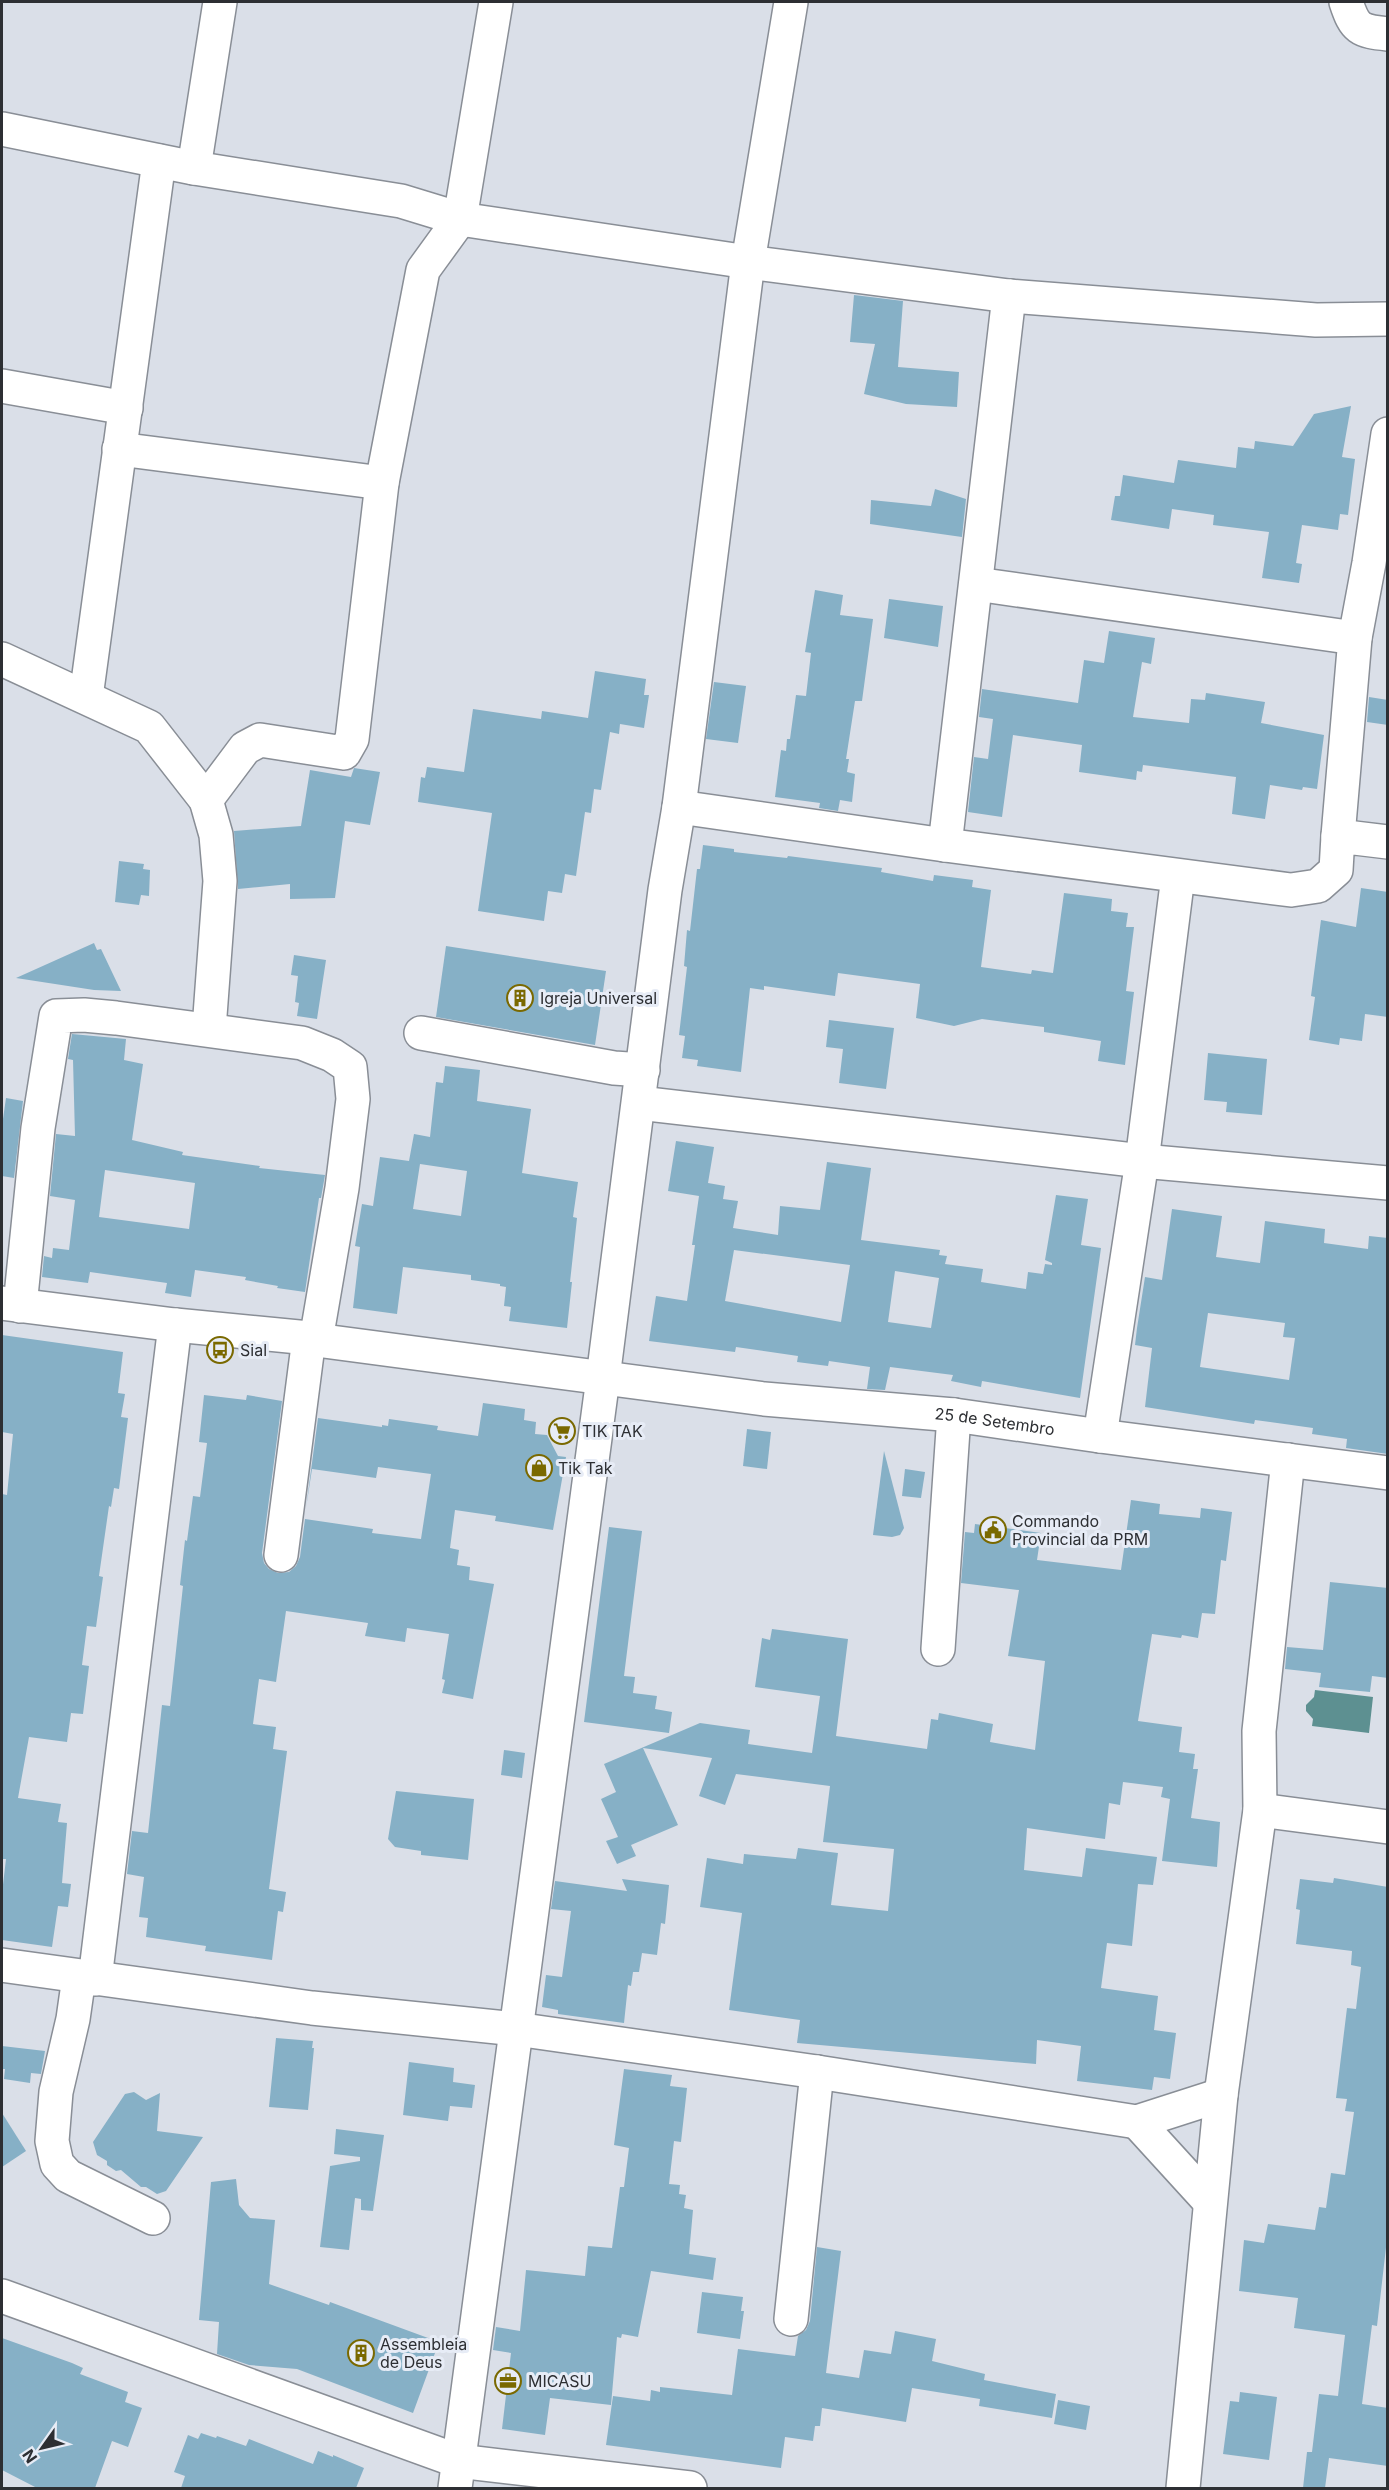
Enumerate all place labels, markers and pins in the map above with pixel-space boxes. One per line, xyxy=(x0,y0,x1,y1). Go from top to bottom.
building icon: Igreja Universal xyxy=(505,983,535,1013)
place label: Igreja Universal xyxy=(540,988,657,1008)
bus stop icon: Sial xyxy=(205,1335,235,1365)
place label: Sial xyxy=(240,1340,267,1360)
supermarket icon: TIK TAK xyxy=(547,1416,577,1446)
place label: TIK TAK xyxy=(582,1421,643,1441)
shop icon: Tik Tak xyxy=(524,1453,554,1483)
place label: Tik Tak xyxy=(558,1458,613,1478)
place label: Commando Provincial da PRM xyxy=(1012,1511,1148,1549)
public building icon: Commando Provincial da PRM xyxy=(978,1515,1008,1545)
place label: Assembleia de Deus xyxy=(380,2334,467,2372)
building icon: Assembleia de Deus xyxy=(346,2338,376,2368)
office icon: MICASU xyxy=(493,2366,523,2396)
place label: MICASU xyxy=(528,2371,591,2391)

